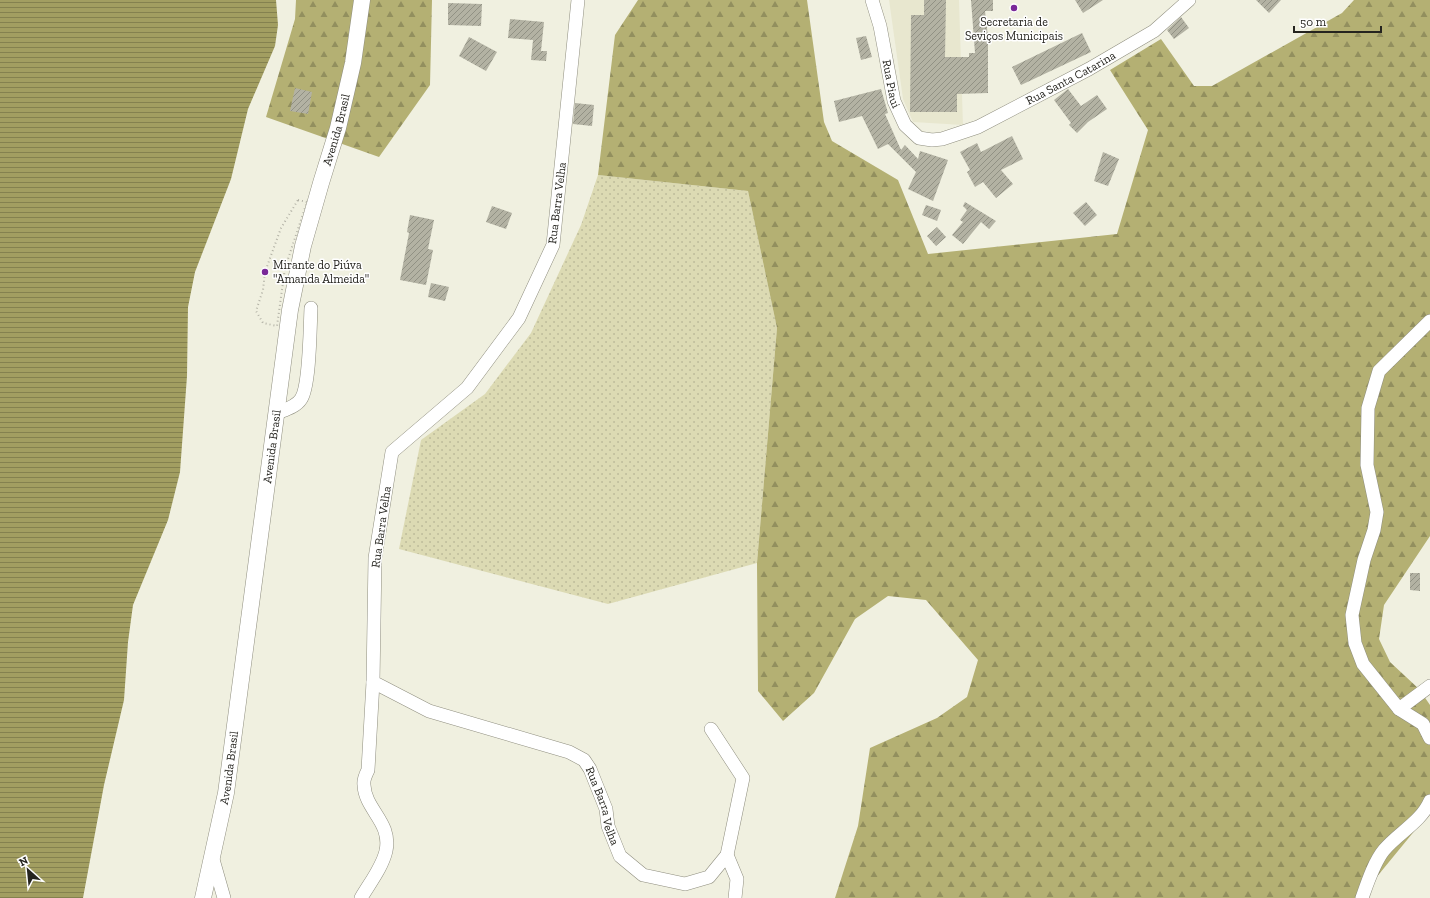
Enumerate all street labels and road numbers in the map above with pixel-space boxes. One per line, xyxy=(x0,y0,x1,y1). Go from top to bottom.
street label: Rua Santa Catarina xyxy=(1024,48,1118,108)
street label: Rua Piaui xyxy=(879,59,904,111)
street label: Avenida Brasil xyxy=(320,92,353,167)
street label: Rua Barra Velha xyxy=(545,161,569,245)
street label: Avenida Brasil xyxy=(260,409,284,484)
street label: Rua Barra Velha xyxy=(368,485,394,569)
street label: Avenida Brasil xyxy=(217,730,241,806)
street label: Rua Barra Velha xyxy=(583,765,622,848)

